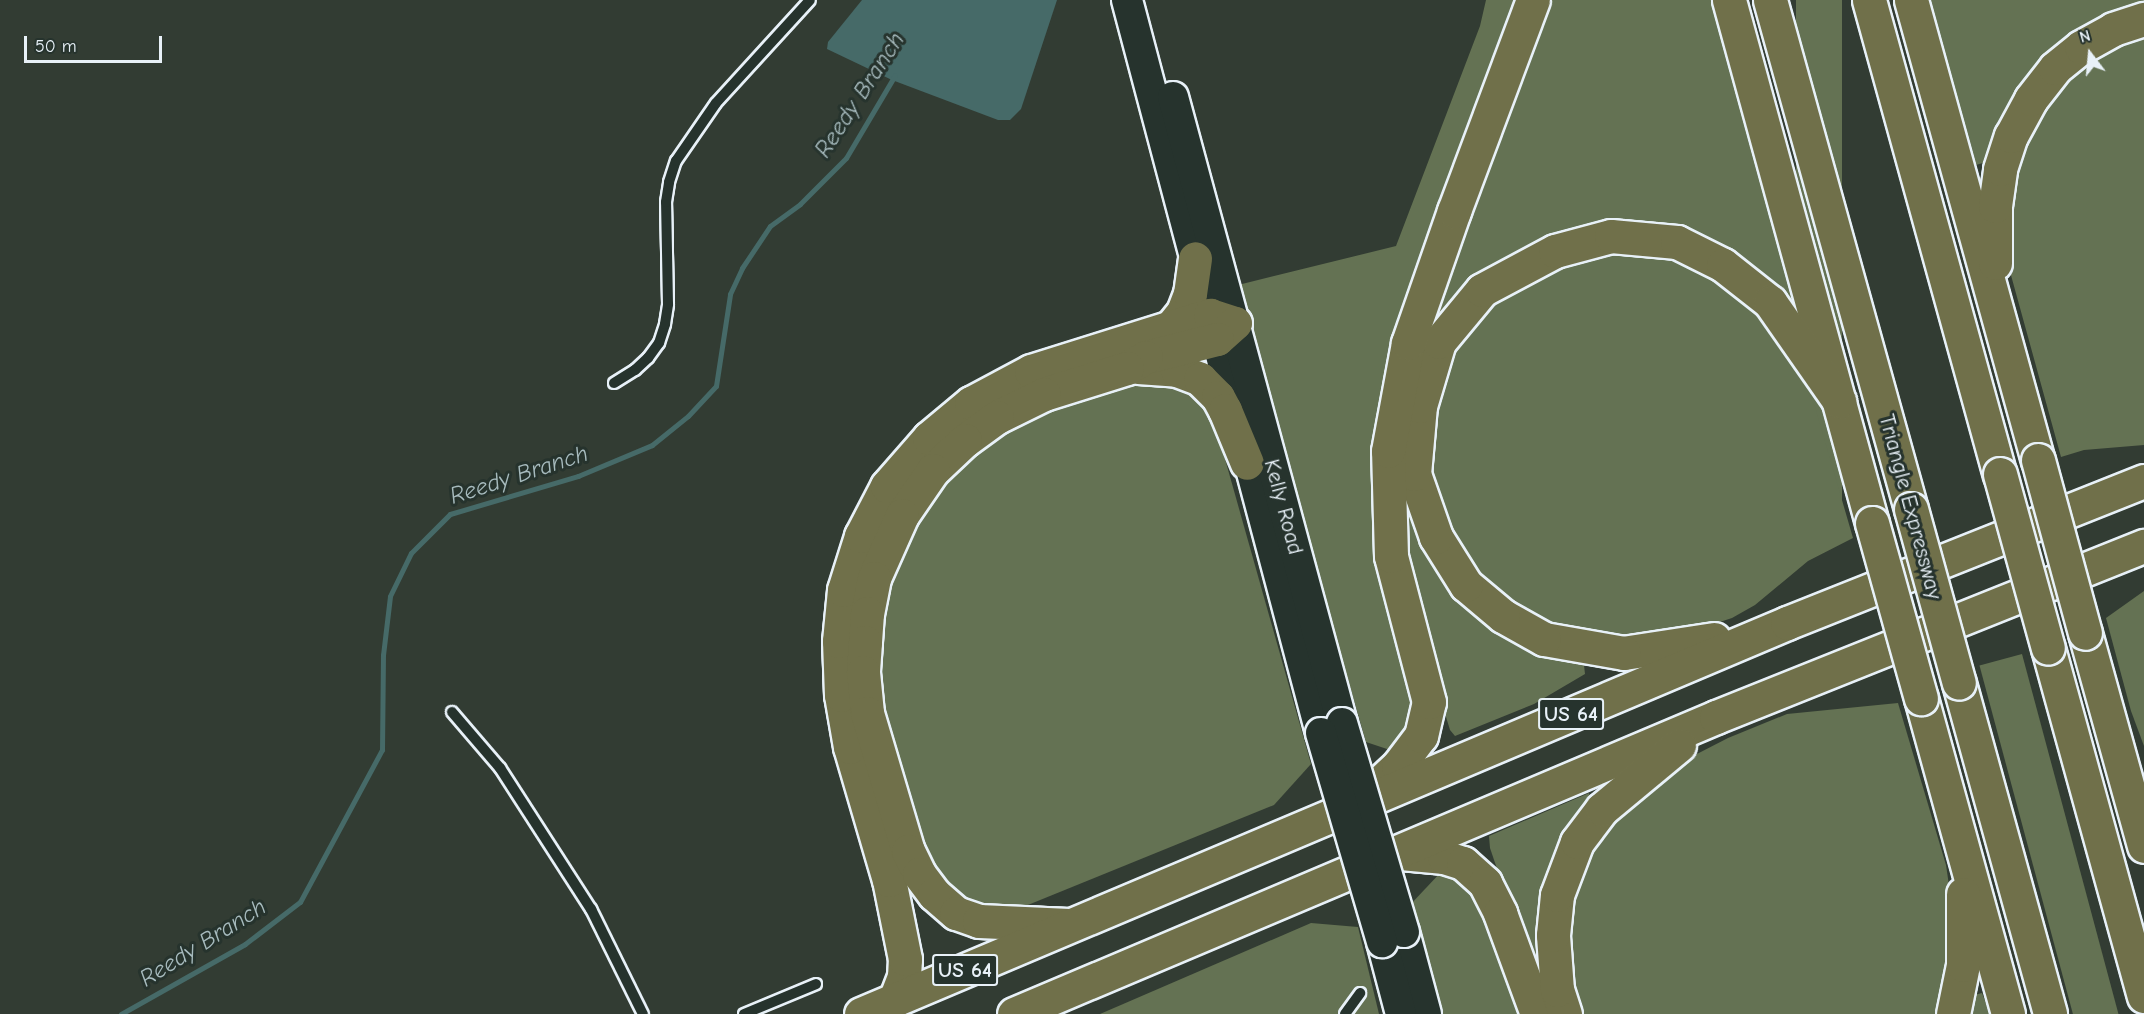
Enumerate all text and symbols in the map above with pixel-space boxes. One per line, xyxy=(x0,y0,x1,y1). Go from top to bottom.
scale bar xyxy=(27,24,165,62)
north arrow xyxy=(2060,24,2120,84)
water label: Reedy Branch xyxy=(809,27,911,163)
text: N xyxy=(2078,27,2093,47)
text: 50 m xyxy=(35,36,77,57)
street label: Triangle Expressway xyxy=(1873,412,1947,602)
water label: Reedy Branch xyxy=(446,439,592,511)
street label: Kelly Road xyxy=(1258,456,1308,558)
road number: US 64 xyxy=(1538,696,1604,732)
water label: Reedy Branch xyxy=(134,893,272,993)
road number: US 64 xyxy=(932,952,998,988)

